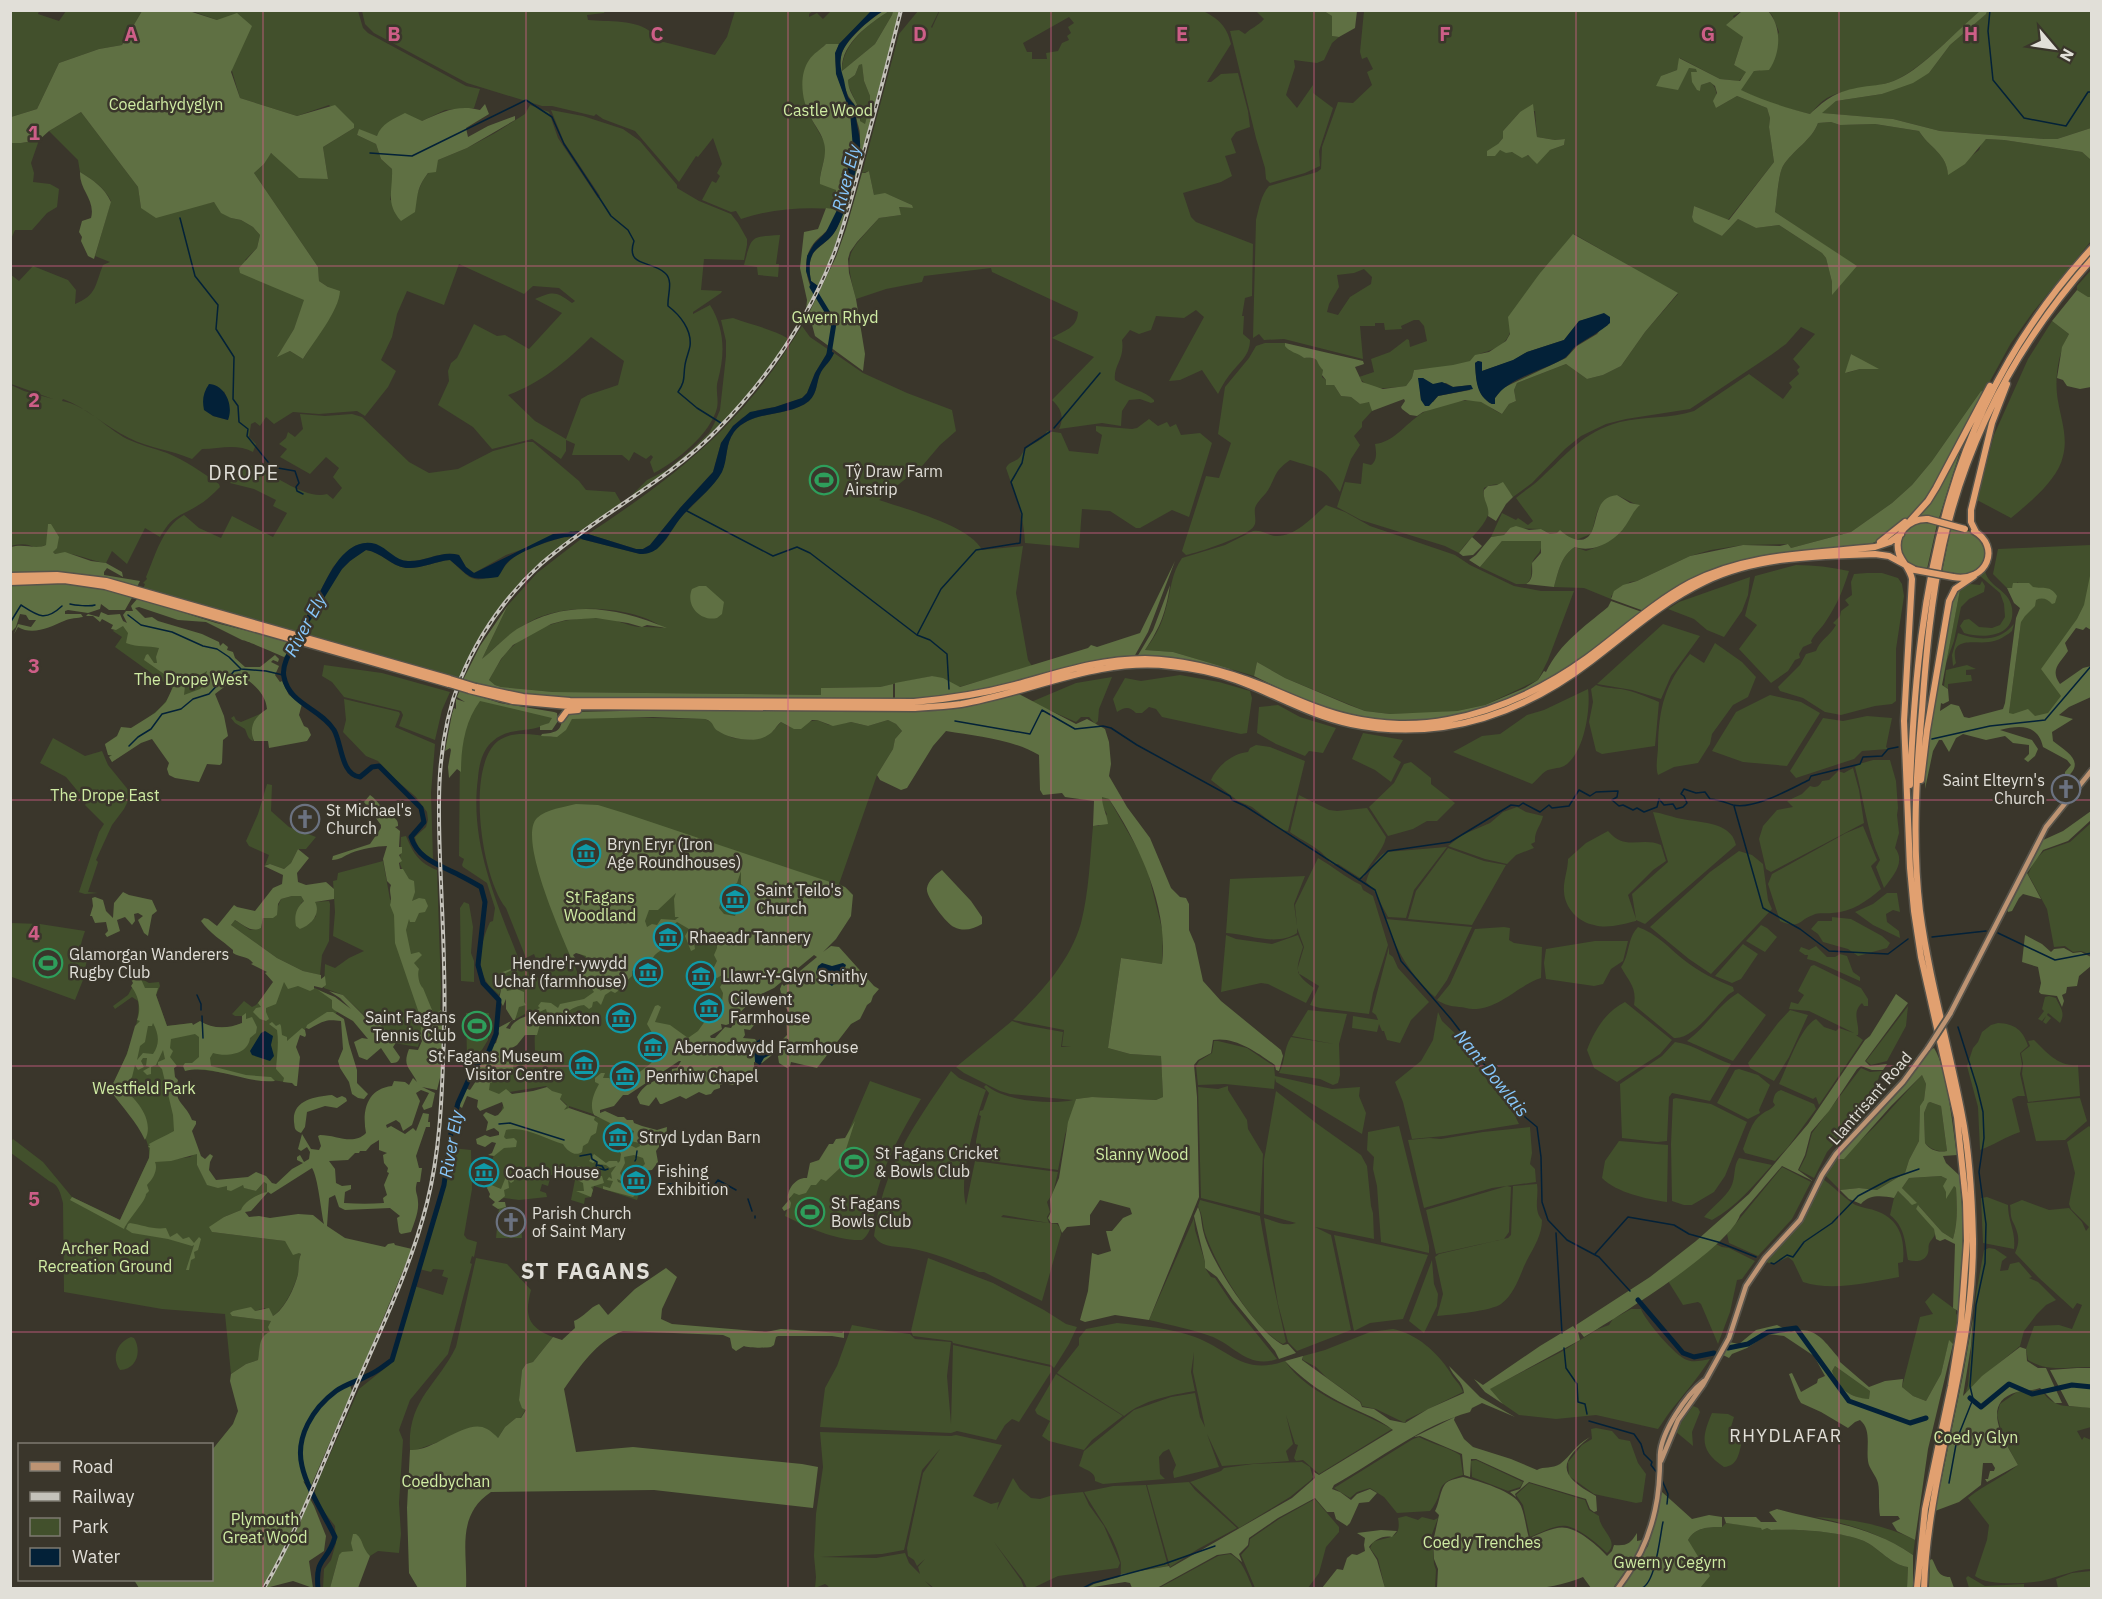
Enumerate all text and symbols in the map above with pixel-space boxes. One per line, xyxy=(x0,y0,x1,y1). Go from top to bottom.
north arrow xyxy=(2024,18,2084,78)
text: A xyxy=(124,20,138,47)
text: B xyxy=(387,20,401,47)
text: C xyxy=(650,20,664,47)
text: D xyxy=(913,20,927,47)
text: E xyxy=(1176,20,1188,47)
text: F xyxy=(1439,20,1451,47)
text: G xyxy=(1701,20,1715,47)
text: H xyxy=(1964,20,1978,47)
text: N xyxy=(2056,45,2079,65)
park label: Coedarhydyglyn xyxy=(109,94,223,114)
park label: Castle Wood xyxy=(783,100,873,120)
text: 1 xyxy=(28,119,40,146)
water label: River Ely xyxy=(827,141,866,214)
park label: Gwern Rhyd xyxy=(791,307,879,327)
text: 2 xyxy=(28,386,40,413)
district label: DROPE xyxy=(208,459,280,486)
place label: Tŷ Draw Farm Airstrip xyxy=(845,461,943,499)
sports icon: Tŷ Draw Farm Airstrip xyxy=(808,464,840,496)
water label: River Ely xyxy=(279,588,332,660)
text: 3 xyxy=(28,652,40,679)
park label: The Drope West xyxy=(134,669,248,689)
place label: Saint Elteyrn's Church xyxy=(1942,770,2045,808)
church icon: Saint Elteyrn's Church xyxy=(2050,773,2082,805)
park label: The Drope East xyxy=(50,785,160,805)
place label: St Michael's Church xyxy=(326,800,412,838)
church icon: St Michael's Church xyxy=(289,803,321,835)
place label: Bryn Eryr (Iron Age Roundhouses) xyxy=(607,834,741,872)
museum icon: Bryn Eryr (Iron Age Roundhouses) xyxy=(570,837,602,869)
place label: Saint Teilo's Church xyxy=(756,880,842,918)
museum icon: Saint Teilo's Church xyxy=(719,883,751,915)
park label: St Fagans Woodland xyxy=(564,887,636,925)
text: 4 xyxy=(28,919,40,946)
museum icon: Rhaeadr Tannery xyxy=(652,921,684,953)
place label: Rhaeadr Tannery xyxy=(689,927,811,947)
place label: Glamorgan Wanderers Rugby Club xyxy=(69,944,229,982)
sports icon: Glamorgan Wanderers Rugby Club xyxy=(32,947,64,979)
place label: Hendre'r-ywydd Uchaf (farmhouse) xyxy=(494,953,627,991)
museum icon: Hendre'r-ywydd Uchaf (farmhouse) xyxy=(632,956,664,988)
museum icon: Llawr-Y-Glyn Smithy xyxy=(685,960,717,992)
place label: Llawr-Y-Glyn Smithy xyxy=(722,966,868,986)
place label: Cilewent Farmhouse xyxy=(730,989,811,1027)
museum icon: Cilewent Farmhouse xyxy=(693,992,725,1024)
museum icon: Kennixton xyxy=(605,1002,637,1034)
place label: Saint Fagans Tennis Club xyxy=(365,1007,456,1045)
place label: Kennixton xyxy=(528,1008,600,1028)
sports icon: Saint Fagans Tennis Club xyxy=(461,1010,493,1042)
water label: Nant Dowlais xyxy=(1450,1025,1534,1121)
museum icon: Abernodwydd Farmhouse xyxy=(637,1031,669,1063)
place label: Abernodwydd Farmhouse xyxy=(674,1037,859,1057)
place label: St Fagans Museum Visitor Centre xyxy=(428,1046,563,1084)
street label: Llantrisant Road xyxy=(1824,1047,1916,1149)
museum icon: St Fagans Museum Visitor Centre xyxy=(568,1049,600,1081)
museum icon: Penrhiw Chapel xyxy=(609,1060,641,1092)
place label: Penrhiw Chapel xyxy=(646,1066,758,1086)
park label: Westfield Park xyxy=(92,1078,196,1098)
water label: River Ely xyxy=(434,1107,468,1180)
museum icon: Stryd Lydan Barn xyxy=(602,1121,634,1153)
place label: Stryd Lydan Barn xyxy=(639,1127,761,1147)
place label: St Fagans Cricket & Bowls Club xyxy=(875,1143,999,1181)
park label: Slanny Wood xyxy=(1095,1144,1189,1164)
sports icon: St Fagans Cricket & Bowls Club xyxy=(838,1146,870,1178)
museum icon: Coach House xyxy=(468,1156,500,1188)
place label: Fishing Exhibition xyxy=(657,1161,728,1199)
place label: Coach House xyxy=(505,1162,600,1182)
museum icon: Fishing Exhibition xyxy=(620,1164,652,1196)
text: 5 xyxy=(28,1185,40,1212)
place label: St Fagans Bowls Club xyxy=(831,1193,911,1231)
sports icon: St Fagans Bowls Club xyxy=(794,1196,826,1228)
place label: Parish Church of Saint Mary xyxy=(532,1203,632,1241)
church icon: Parish Church of Saint Mary xyxy=(495,1206,527,1238)
park label: Archer Road Recreation Ground xyxy=(38,1238,172,1276)
district label: ST FAGANS xyxy=(521,1256,651,1285)
district label: RHYDLAFAR xyxy=(1729,1424,1843,1447)
park label: Coed y Glyn xyxy=(1934,1427,2018,1447)
legend xyxy=(18,1443,213,1581)
text: Road xyxy=(72,1455,113,1478)
park label: Coedbychan xyxy=(402,1471,490,1491)
text: Railway xyxy=(72,1485,134,1508)
park label: Plymouth Great Wood xyxy=(223,1509,307,1547)
text: Park xyxy=(72,1515,109,1538)
park label: Coed y Trenches xyxy=(1423,1532,1541,1552)
text: Water xyxy=(72,1545,121,1568)
park label: Gwern y Cegyrn xyxy=(1614,1552,1726,1572)

